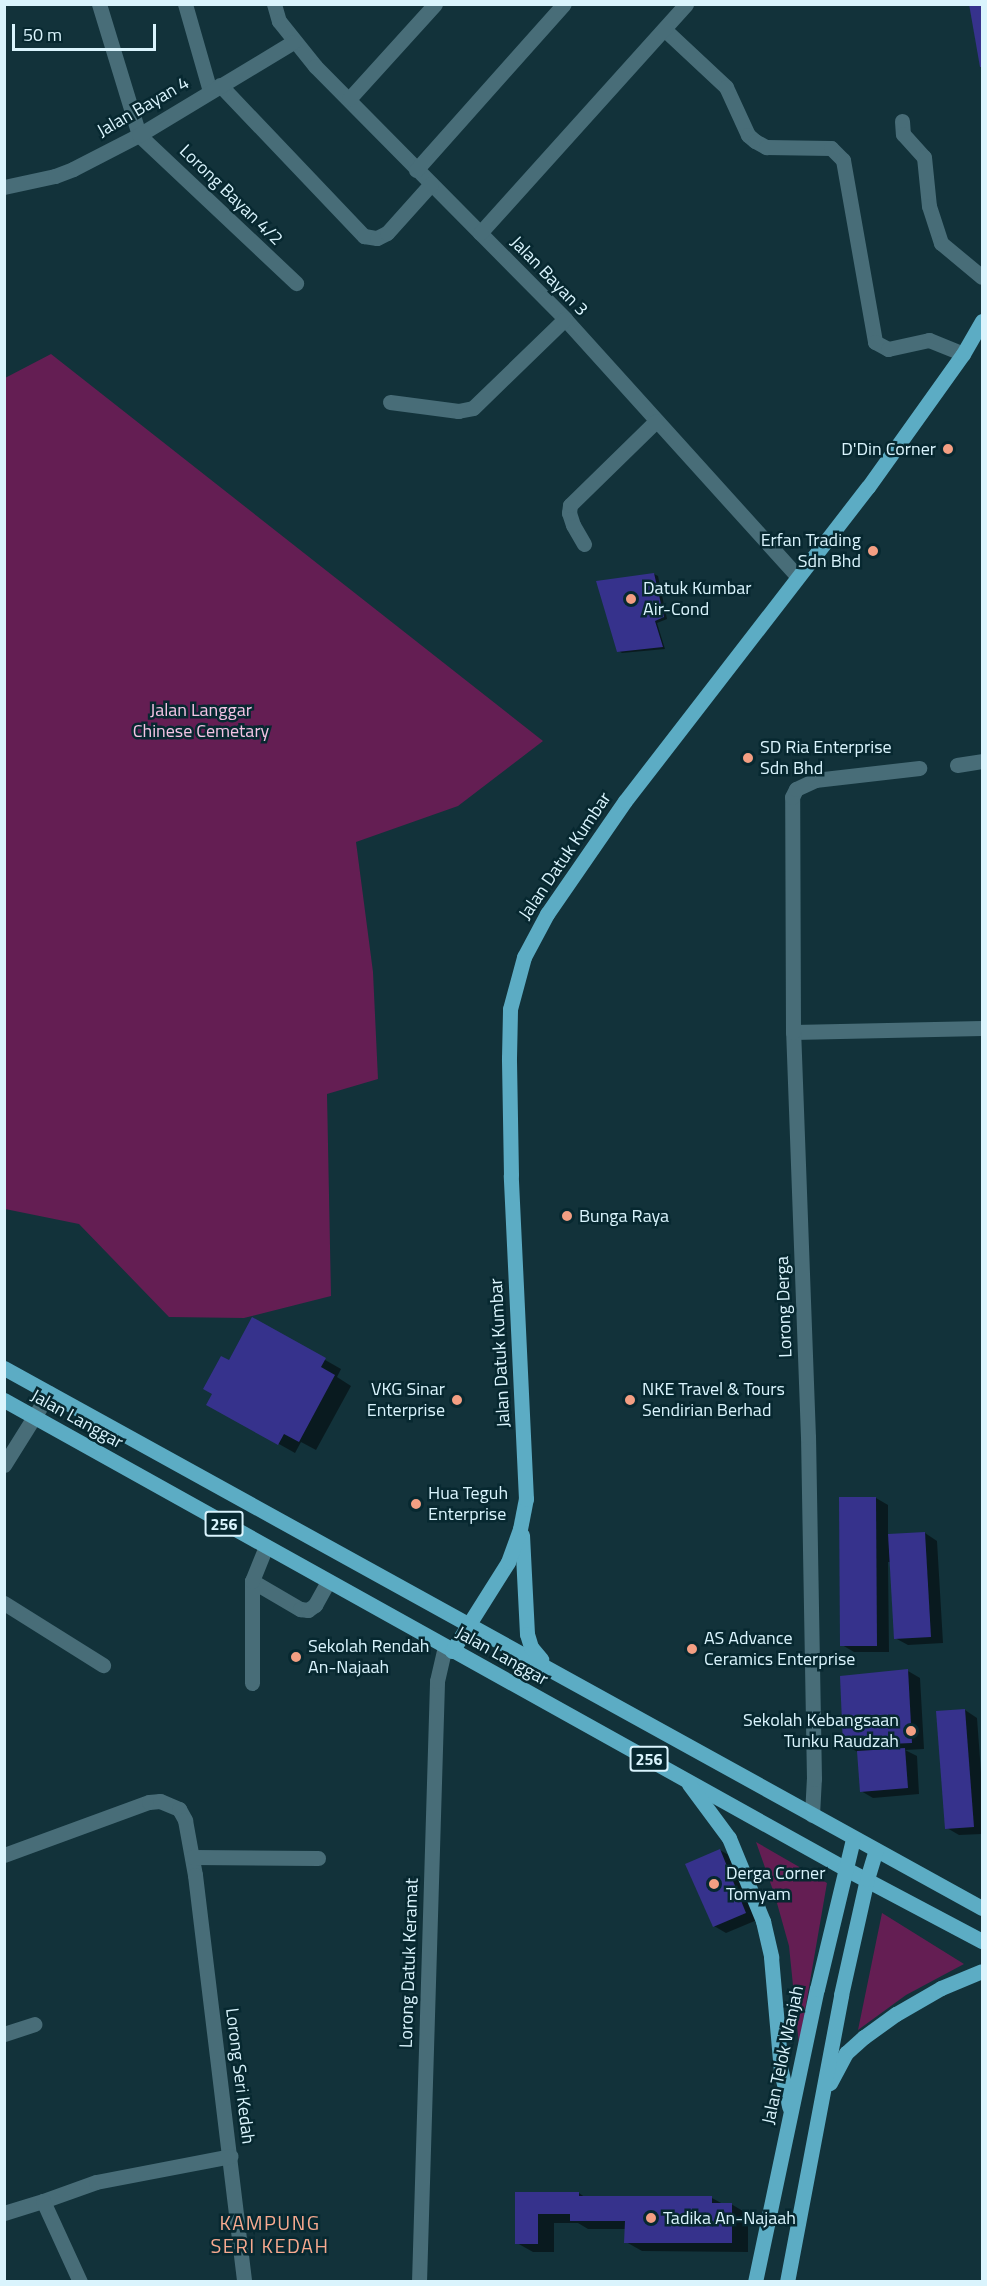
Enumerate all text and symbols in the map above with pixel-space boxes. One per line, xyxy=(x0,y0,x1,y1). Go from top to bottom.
scale bar xyxy=(15,12,159,50)
text: 50 m xyxy=(23,21,62,48)
street label: Jalan Bayan 4 xyxy=(93,72,193,142)
street label: Lorong Bayan 4/2 xyxy=(175,140,287,250)
street label: Jalan Bayan 3 xyxy=(506,232,592,320)
place label: D'Din Corner xyxy=(841,438,936,460)
marker: D'Din Corner xyxy=(941,442,955,456)
place label: Erfan Trading Sdn Bhd xyxy=(761,530,861,572)
marker: Erfan Trading Sdn Bhd xyxy=(866,544,880,558)
place label: Datuk Kumbar Air-Cond xyxy=(643,578,751,620)
marker: Datuk Kumbar Air-Cond xyxy=(624,592,638,606)
park label: Jalan Langgar Chinese Cemetary xyxy=(133,700,269,742)
place label: SD Ria Enterprise Sdn Bhd xyxy=(760,737,892,780)
marker: SD Ria Enterprise Sdn Bhd xyxy=(741,751,755,765)
street label: Jalan Datuk Kumbar xyxy=(514,788,616,924)
place label: Bunga Raya xyxy=(579,1205,669,1227)
marker: Bunga Raya xyxy=(560,1209,574,1223)
street label: Lorong Derga xyxy=(771,1256,797,1358)
street label: Jalan Datuk Kumbar xyxy=(485,1278,515,1428)
place label: VKG Sinar Enterprise xyxy=(367,1379,445,1422)
place label: NKE Travel & Tours Sendirian Berhad xyxy=(642,1379,785,1422)
street label: Jalan Langgar xyxy=(27,1385,127,1453)
marker: VKG Sinar Enterprise xyxy=(450,1393,464,1407)
marker: NKE Travel & Tours Sendirian Berhad xyxy=(623,1393,637,1407)
place label: Hua Teguh Enterprise xyxy=(428,1483,508,1526)
marker: Hua Teguh Enterprise xyxy=(409,1497,423,1511)
road number: 256 xyxy=(204,1511,244,1537)
street label: Jalan Langgar xyxy=(452,1622,552,1690)
place label: AS Advance Ceramics Enterprise xyxy=(704,1628,855,1670)
place label: Sekolah Rendah An-Najaah xyxy=(308,1636,429,1678)
marker: AS Advance Ceramics Enterprise xyxy=(685,1642,699,1656)
marker: Sekolah Rendah An-Najaah xyxy=(289,1650,303,1664)
place label: Sekolah Kebangsaan Tunku Raudzah xyxy=(743,1710,899,1752)
marker: Sekolah Kebangsaan Tunku Raudzah xyxy=(904,1724,918,1738)
road number: 256 xyxy=(630,1746,668,1772)
place label: Derga Corner Tomyam xyxy=(726,1863,825,1906)
marker: Derga Corner Tomyam xyxy=(707,1877,721,1891)
street label: Lorong Datuk Keramat xyxy=(395,1878,423,2048)
street label: Jalan Telok Wanjah xyxy=(758,1984,808,2126)
street label: Lorong Seri Kedah xyxy=(221,2007,259,2145)
place label: Tadika An-Najaah xyxy=(663,2207,796,2229)
district label: KAMPUNG SERI KEDAH xyxy=(210,2211,330,2258)
marker: Tadika An-Najaah xyxy=(644,2211,658,2225)

